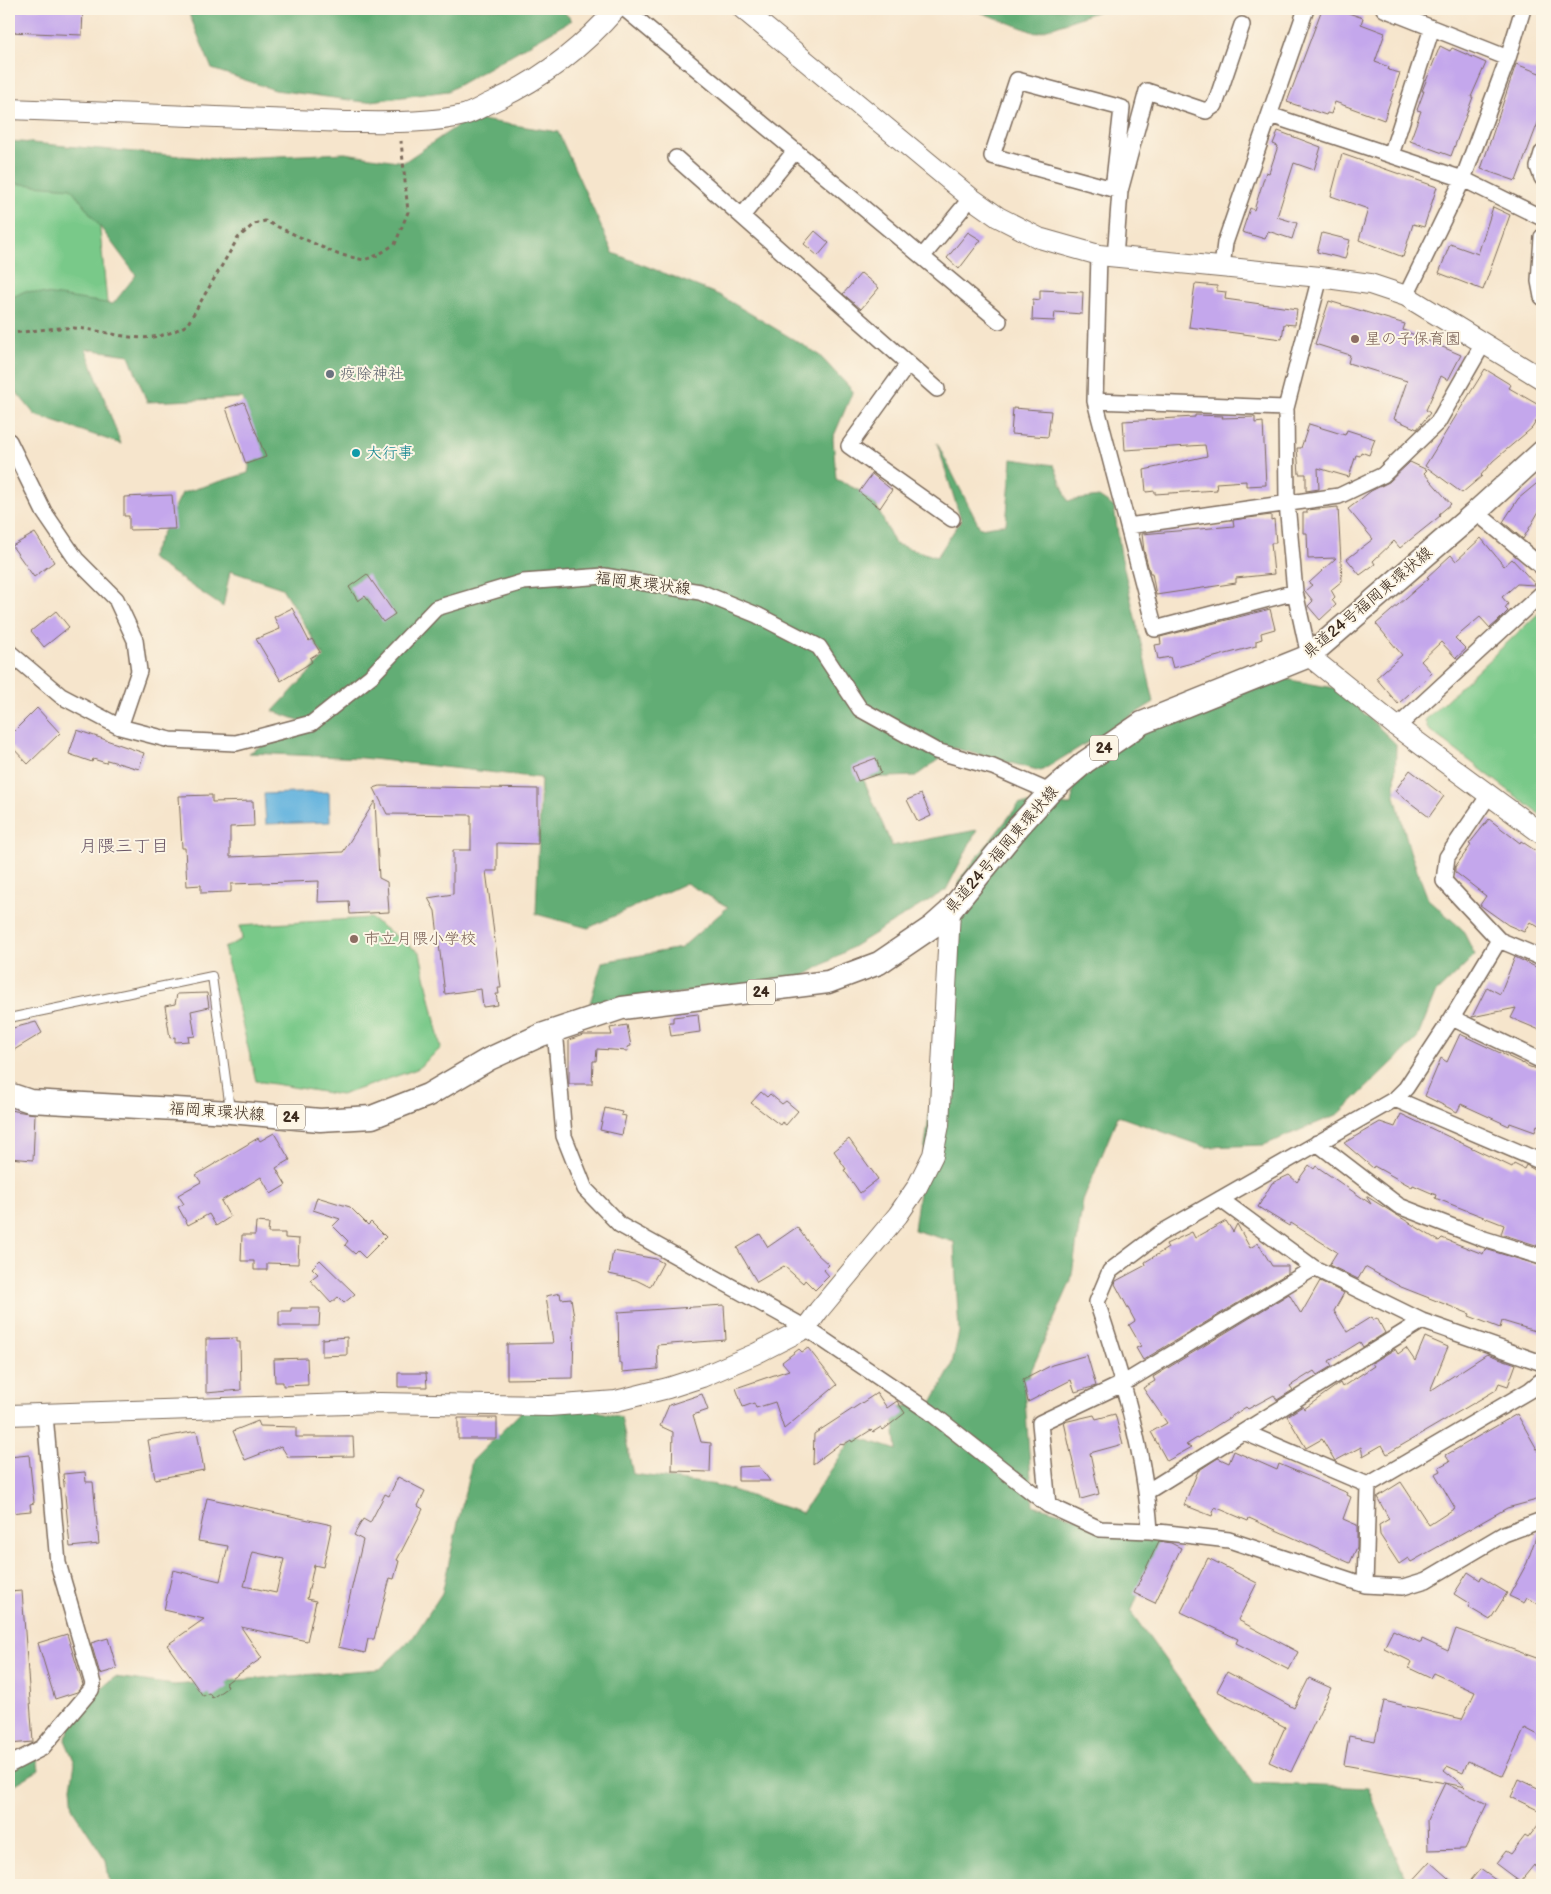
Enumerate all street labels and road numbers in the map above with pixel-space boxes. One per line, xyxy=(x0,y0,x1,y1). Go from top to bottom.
street label: 県道24号福岡東環状線 xyxy=(1299,543,1437,663)
street label: 福岡東環状線 xyxy=(594,569,692,599)
road number: 24 xyxy=(1090,736,1118,760)
street label: 県道24号福岡東環状線 xyxy=(941,782,1063,918)
road number: 24 xyxy=(747,980,775,1004)
street label: 福岡東環状線 xyxy=(168,1099,266,1125)
road number: 24 xyxy=(277,1104,305,1130)

